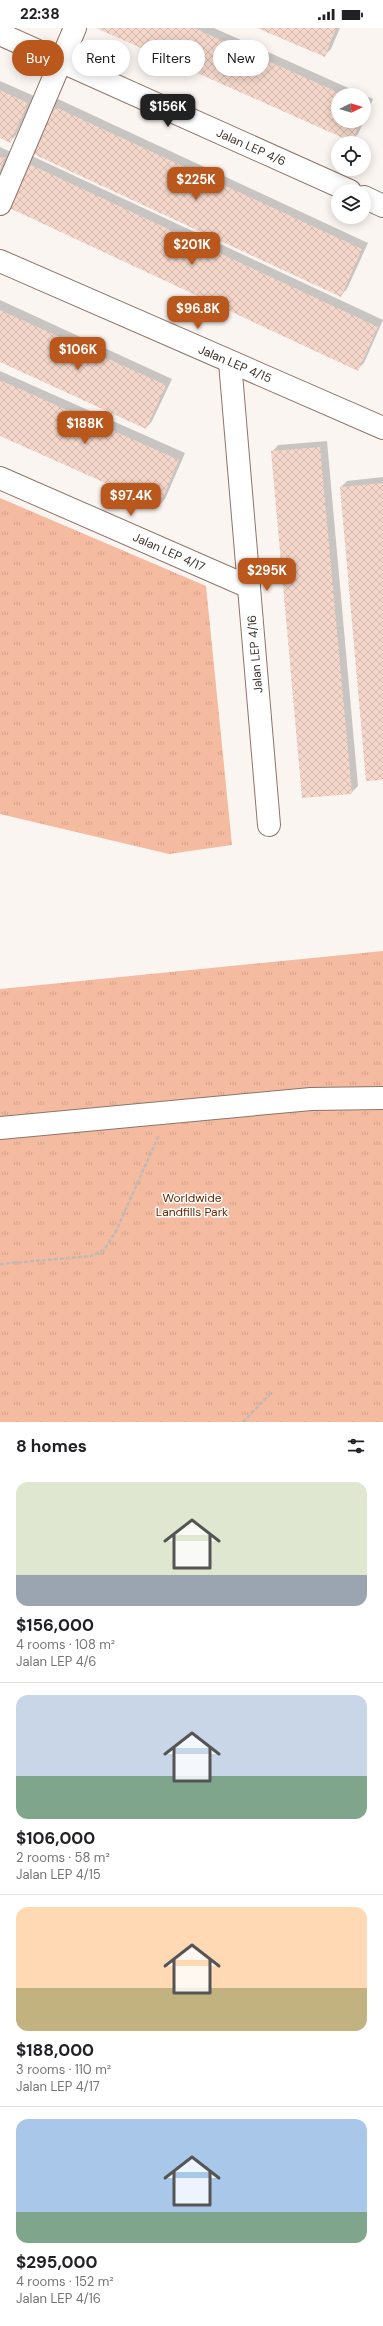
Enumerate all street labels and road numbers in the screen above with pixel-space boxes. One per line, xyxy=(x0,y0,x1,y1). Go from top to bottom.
street label: Jalan LEP 4/6 xyxy=(214,125,288,169)
street label: Jalan LEP 4/15 xyxy=(196,341,274,387)
street label: Jalan LEP 4/17 xyxy=(130,529,208,575)
street label: Jalan LEP 4/16 xyxy=(244,614,266,694)

